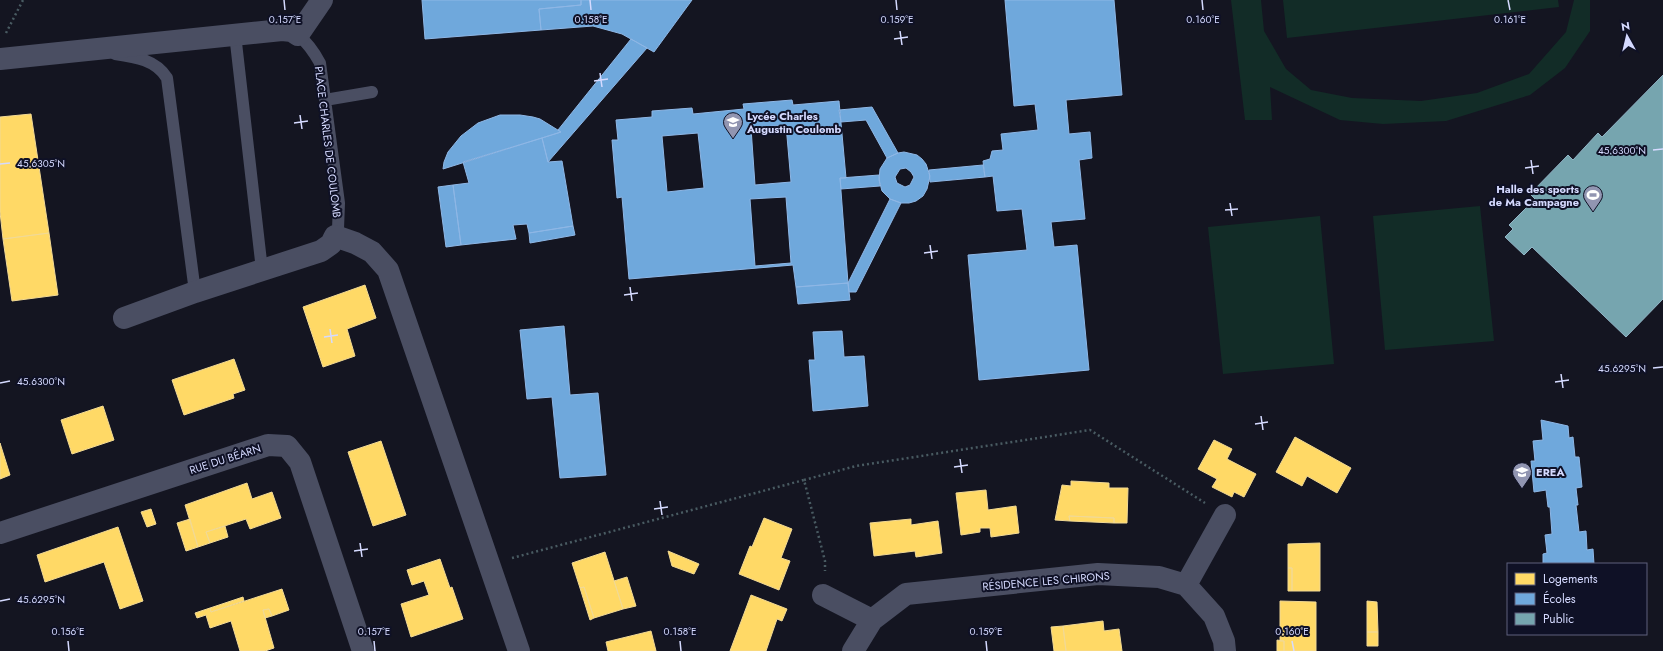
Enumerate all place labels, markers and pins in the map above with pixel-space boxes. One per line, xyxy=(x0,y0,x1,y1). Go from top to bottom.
place label: Lycée Charles Augustin Coulomb xyxy=(746,108,841,137)
school or university icon: Lycée Charles Augustin Coulomb xyxy=(722,111,744,139)
place label: Halle des sports de Ma Campagne xyxy=(1489,181,1579,210)
sports icon: Halle des sports de Ma Campagne xyxy=(1582,184,1604,212)
school or university icon: EREA xyxy=(1511,461,1533,489)
place label: EREA xyxy=(1536,464,1565,480)

